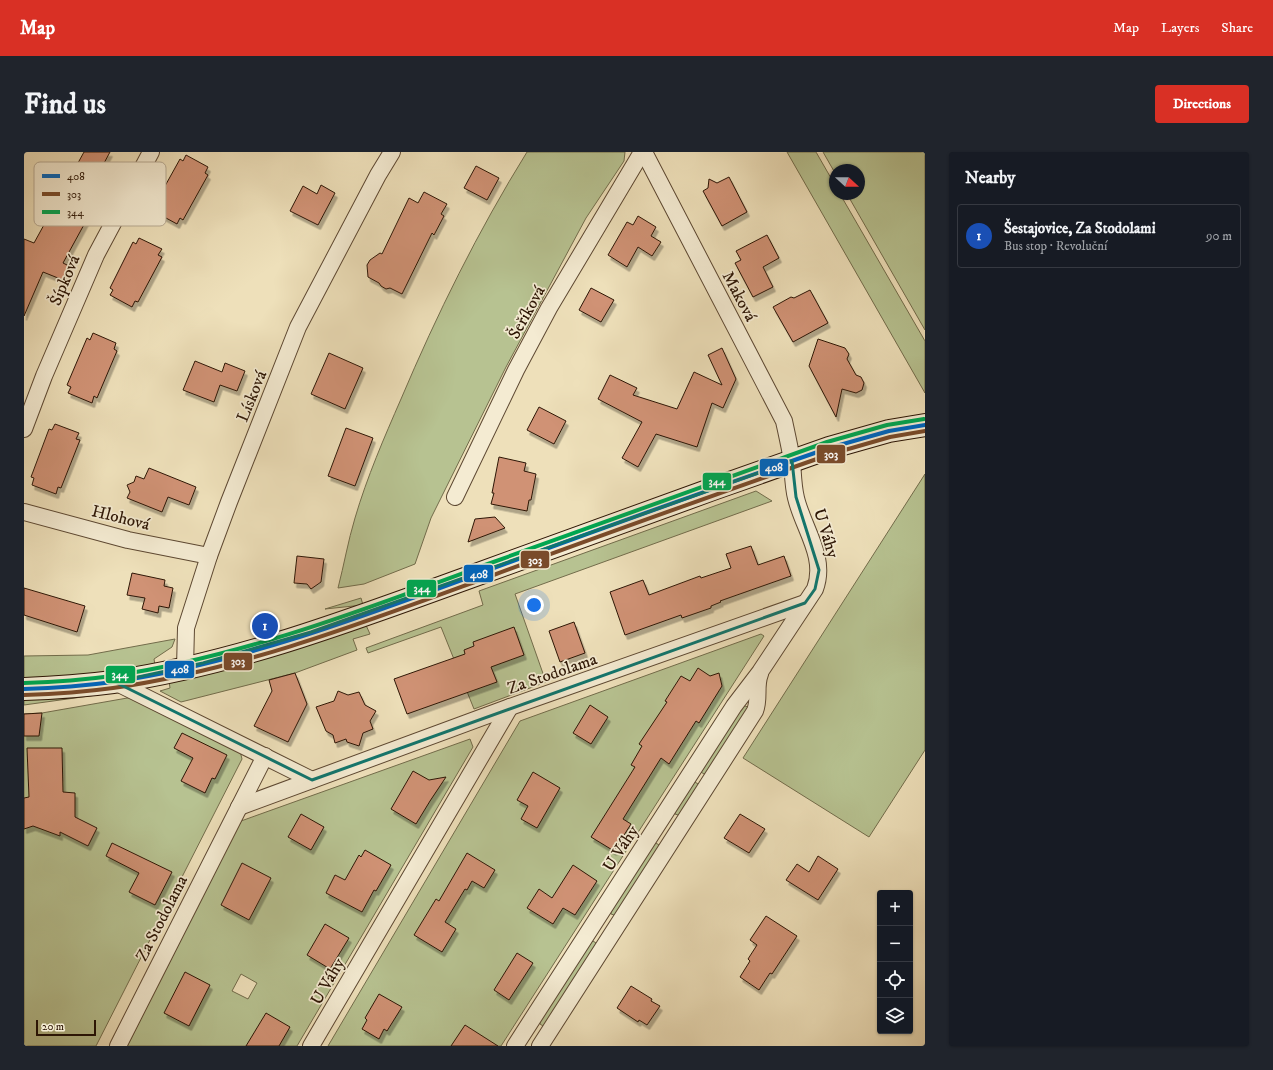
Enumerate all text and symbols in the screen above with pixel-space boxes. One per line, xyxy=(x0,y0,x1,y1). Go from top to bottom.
text: Map xyxy=(20,17,55,40)
text: Map xyxy=(1113,19,1139,37)
text: Layers xyxy=(1161,19,1199,37)
text: Share xyxy=(1221,19,1253,37)
button: Directions xyxy=(1155,85,1249,123)
text: Find us xyxy=(24,87,106,122)
legend xyxy=(34,162,166,226)
north arrow xyxy=(829,164,865,200)
text: Nearby xyxy=(965,167,1015,189)
text: 408 xyxy=(67,170,85,184)
text: 303 xyxy=(67,188,81,202)
text: 344 xyxy=(67,206,84,220)
text: Šestajovice, Za Stodolami xyxy=(1004,219,1156,238)
text: 1 xyxy=(977,228,981,244)
text: 90 m xyxy=(1206,228,1232,244)
text: Bus stop · Revoluční xyxy=(1004,238,1107,254)
street label: Šípková xyxy=(44,251,86,309)
street label: Maková xyxy=(717,267,762,326)
street label: Šeříková xyxy=(502,281,551,343)
street label: Lísková xyxy=(232,367,272,425)
line badge: 303 xyxy=(816,444,846,464)
text: 303 xyxy=(824,448,838,462)
line badge: 408 xyxy=(759,458,789,477)
text: 408 xyxy=(764,461,783,475)
line badge: 344 xyxy=(702,472,732,491)
text: 344 xyxy=(709,475,726,489)
street label: Hlohová xyxy=(89,500,153,536)
street label: U Váhy xyxy=(808,506,844,562)
line badge: 303 xyxy=(520,550,550,569)
text: 303 xyxy=(528,554,542,568)
line badge: 408 xyxy=(463,564,494,583)
text: 408 xyxy=(469,568,488,582)
line badge: 344 xyxy=(406,579,437,598)
text: 344 xyxy=(414,582,431,596)
your location xyxy=(524,595,544,615)
pin: 1 xyxy=(252,611,278,641)
street label: Za Stodolama xyxy=(505,648,601,700)
line badge: 303 xyxy=(223,652,253,671)
text: 303 xyxy=(231,655,245,669)
line badge: 408 xyxy=(164,660,195,679)
text: 408 xyxy=(170,663,189,677)
line badge: 344 xyxy=(105,665,136,684)
text: 344 xyxy=(112,668,129,682)
street label: U Váhy xyxy=(598,821,644,876)
street label: Za Stodolama xyxy=(131,871,193,965)
map controls xyxy=(877,890,913,1034)
button: + xyxy=(877,890,913,926)
button: − xyxy=(877,926,913,962)
street label: U Váhy xyxy=(306,953,351,1009)
button: locate xyxy=(877,962,913,998)
button: layers xyxy=(877,998,913,1034)
scale bar xyxy=(36,1018,96,1037)
text: 20 m xyxy=(42,1020,64,1034)

